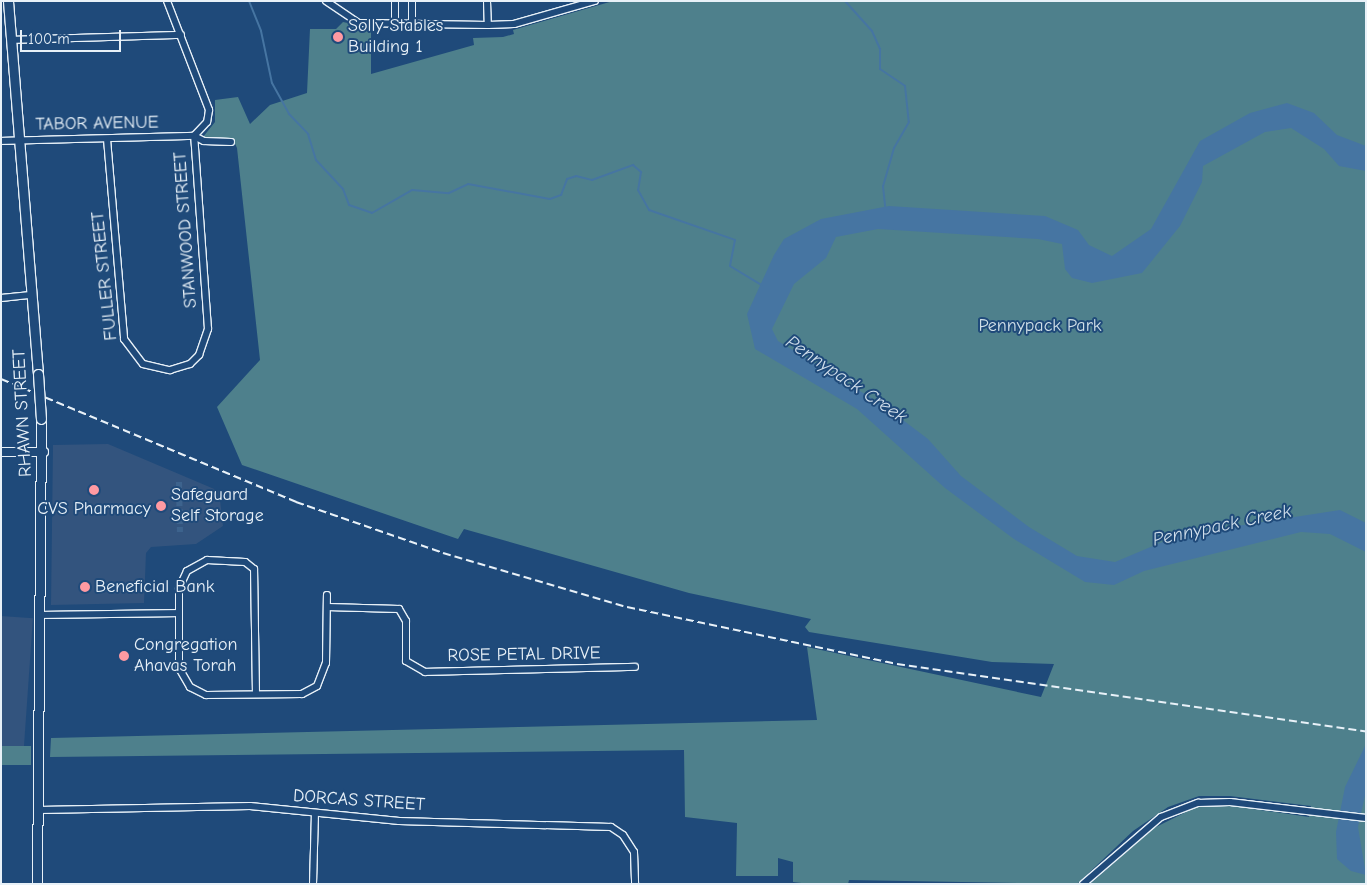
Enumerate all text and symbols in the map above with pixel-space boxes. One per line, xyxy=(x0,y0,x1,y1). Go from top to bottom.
place label: Solly Stables Building 1 xyxy=(348,16,443,58)
scale bar xyxy=(22,20,124,52)
text: 100 m xyxy=(28,30,70,48)
marker: Solly Stables Building 1 xyxy=(332,31,344,43)
street label: TABOR AVENUE xyxy=(35,112,159,136)
street label: STANWOOD STREET xyxy=(170,151,202,309)
street label: FULLER STREET xyxy=(87,210,123,342)
park label: Pennypack Park xyxy=(978,315,1102,337)
water label: Pennypack Creek xyxy=(781,331,911,429)
street label: RHAWN STREET xyxy=(9,349,37,477)
marker: CVS Pharmacy xyxy=(88,484,100,496)
place label: Safeguard Self Storage xyxy=(171,485,264,528)
place label: CVS Pharmacy xyxy=(37,498,151,520)
marker: Safeguard Self Storage xyxy=(155,500,167,512)
water label: Pennypack Creek xyxy=(1151,500,1293,552)
place label: Beneficial Bank xyxy=(95,576,214,598)
marker: Beneficial Bank xyxy=(79,581,91,593)
place label: Congregation Ahavas Torah xyxy=(134,635,237,678)
street label: ROSE PETAL DRIVE xyxy=(447,643,601,667)
marker: Congregation Ahavas Torah xyxy=(118,650,130,662)
street label: DORCAS STREET xyxy=(292,786,426,816)

